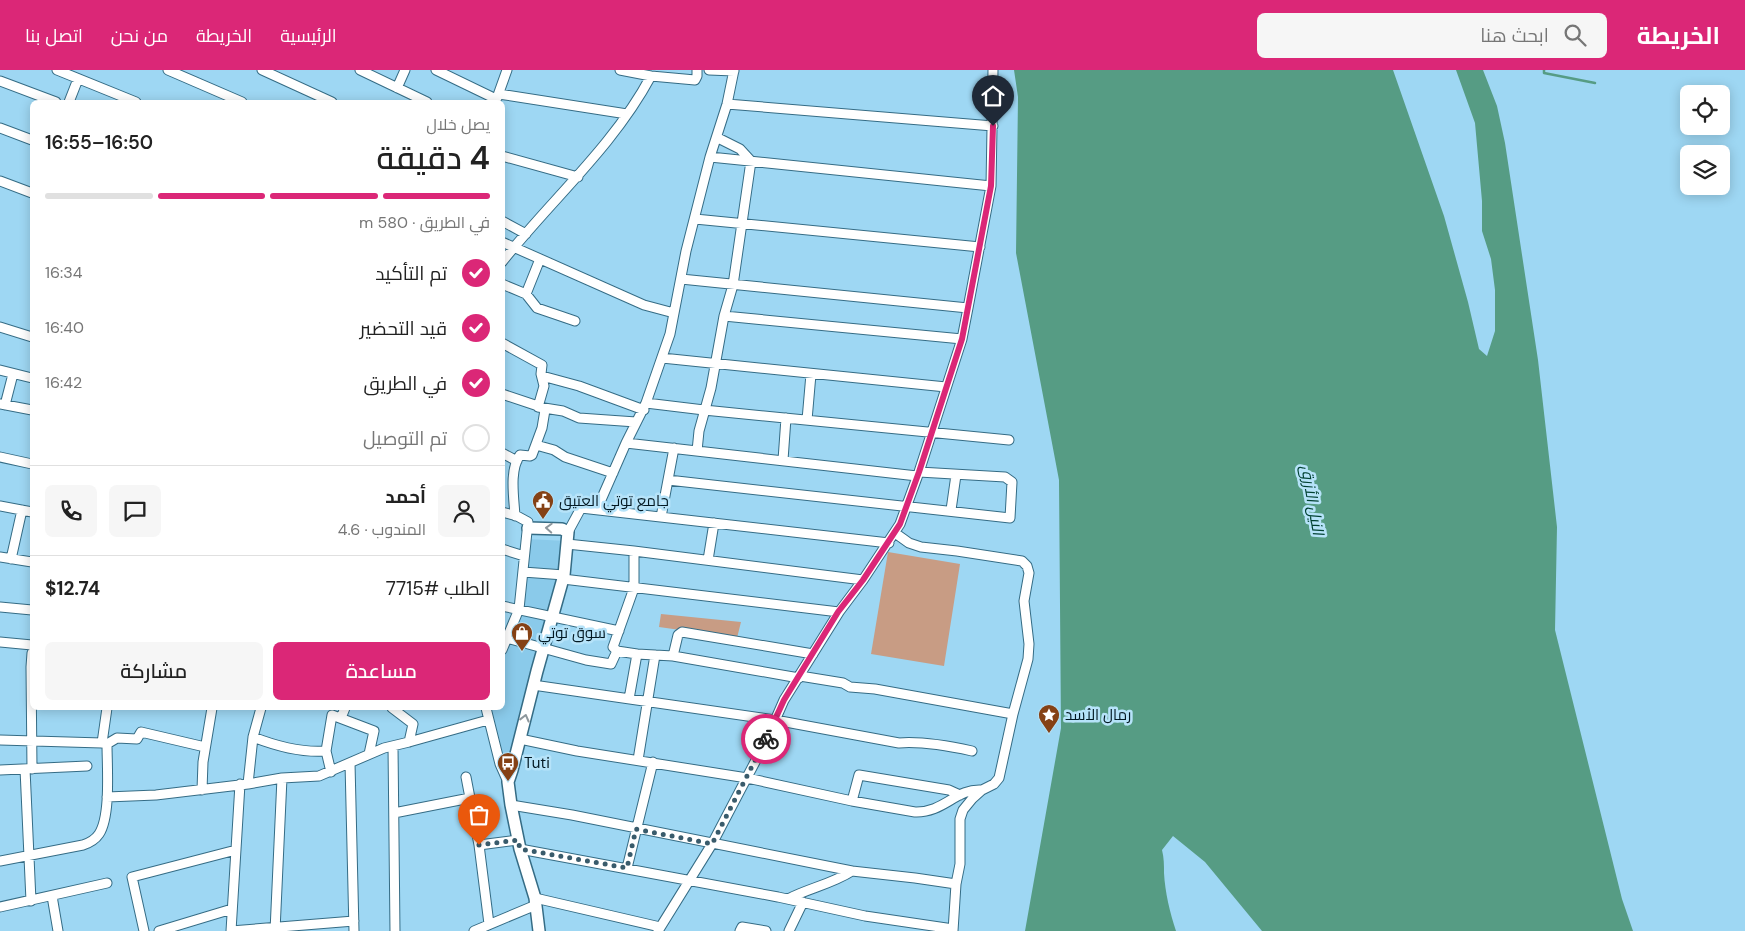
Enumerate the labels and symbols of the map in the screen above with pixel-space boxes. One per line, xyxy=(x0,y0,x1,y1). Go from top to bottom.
pin xyxy=(972,75,1014,126)
water label: النيل الأزرق xyxy=(1296,463,1329,538)
public building icon: جامع توتي العتيق xyxy=(531,489,555,520)
place label: جامع توتي العتيق xyxy=(559,491,669,513)
one-way arrow xyxy=(544,523,552,534)
shop icon: سوق توتي xyxy=(510,621,534,652)
place label: سوق توتي xyxy=(538,623,606,645)
place icon: رمال الأسد xyxy=(1037,703,1061,734)
place label: رمال الأسد xyxy=(1065,705,1131,725)
one-way arrow xyxy=(519,713,530,722)
courier xyxy=(741,714,791,764)
bus stop icon: Tuti xyxy=(496,751,520,782)
place label: Tuti xyxy=(524,753,550,773)
pin xyxy=(458,794,500,845)

